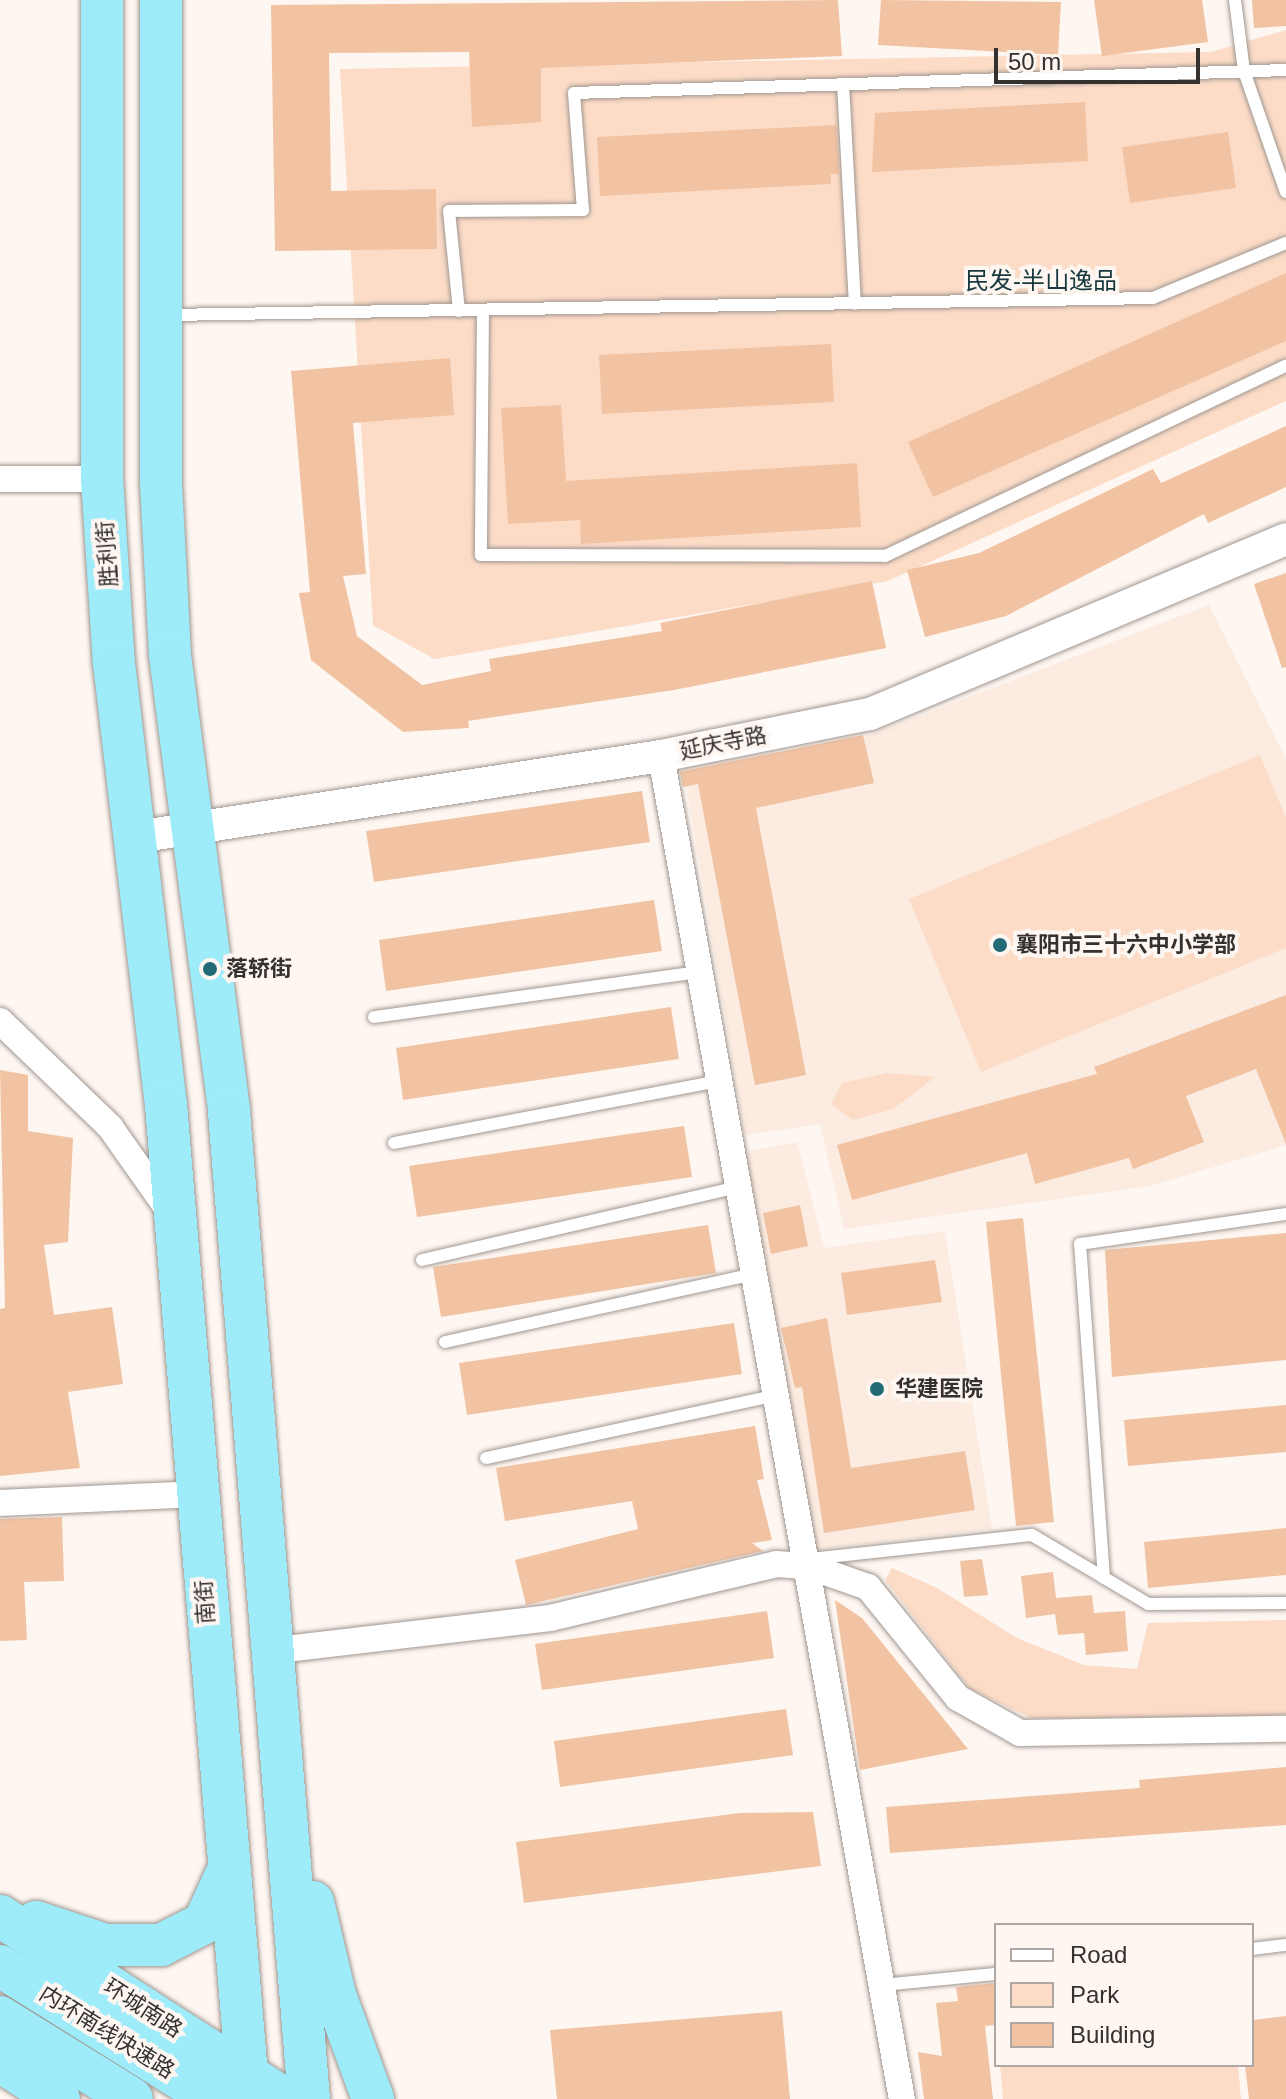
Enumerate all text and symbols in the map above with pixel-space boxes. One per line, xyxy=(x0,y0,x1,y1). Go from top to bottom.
scale bar xyxy=(998,32,1204,82)
text: 50 m xyxy=(1008,48,1061,75)
district label: 民发-半山逸品 xyxy=(965,267,1117,295)
street label: 胜利街 xyxy=(92,520,122,588)
street label: 延庆寺路 xyxy=(677,722,769,764)
place label: 襄阳市三十六中小学部 xyxy=(1016,932,1236,958)
marker: 襄阳市三十六中小学部 xyxy=(991,936,1009,954)
place label: 落轿街 xyxy=(226,956,292,982)
marker: 落轿街 xyxy=(201,960,219,978)
place label: 华建医院 xyxy=(895,1376,983,1402)
marker: 华建医院 xyxy=(866,1378,888,1400)
street label: 南街 xyxy=(190,1579,220,1625)
legend xyxy=(994,1923,1254,2067)
text: Road xyxy=(1070,1941,1127,1968)
street label: 环城南路 xyxy=(99,1973,187,2043)
street label: 内环南线快速路 xyxy=(35,1980,179,2084)
text: Park xyxy=(1070,1981,1119,2008)
text: Building xyxy=(1070,2021,1155,2048)

